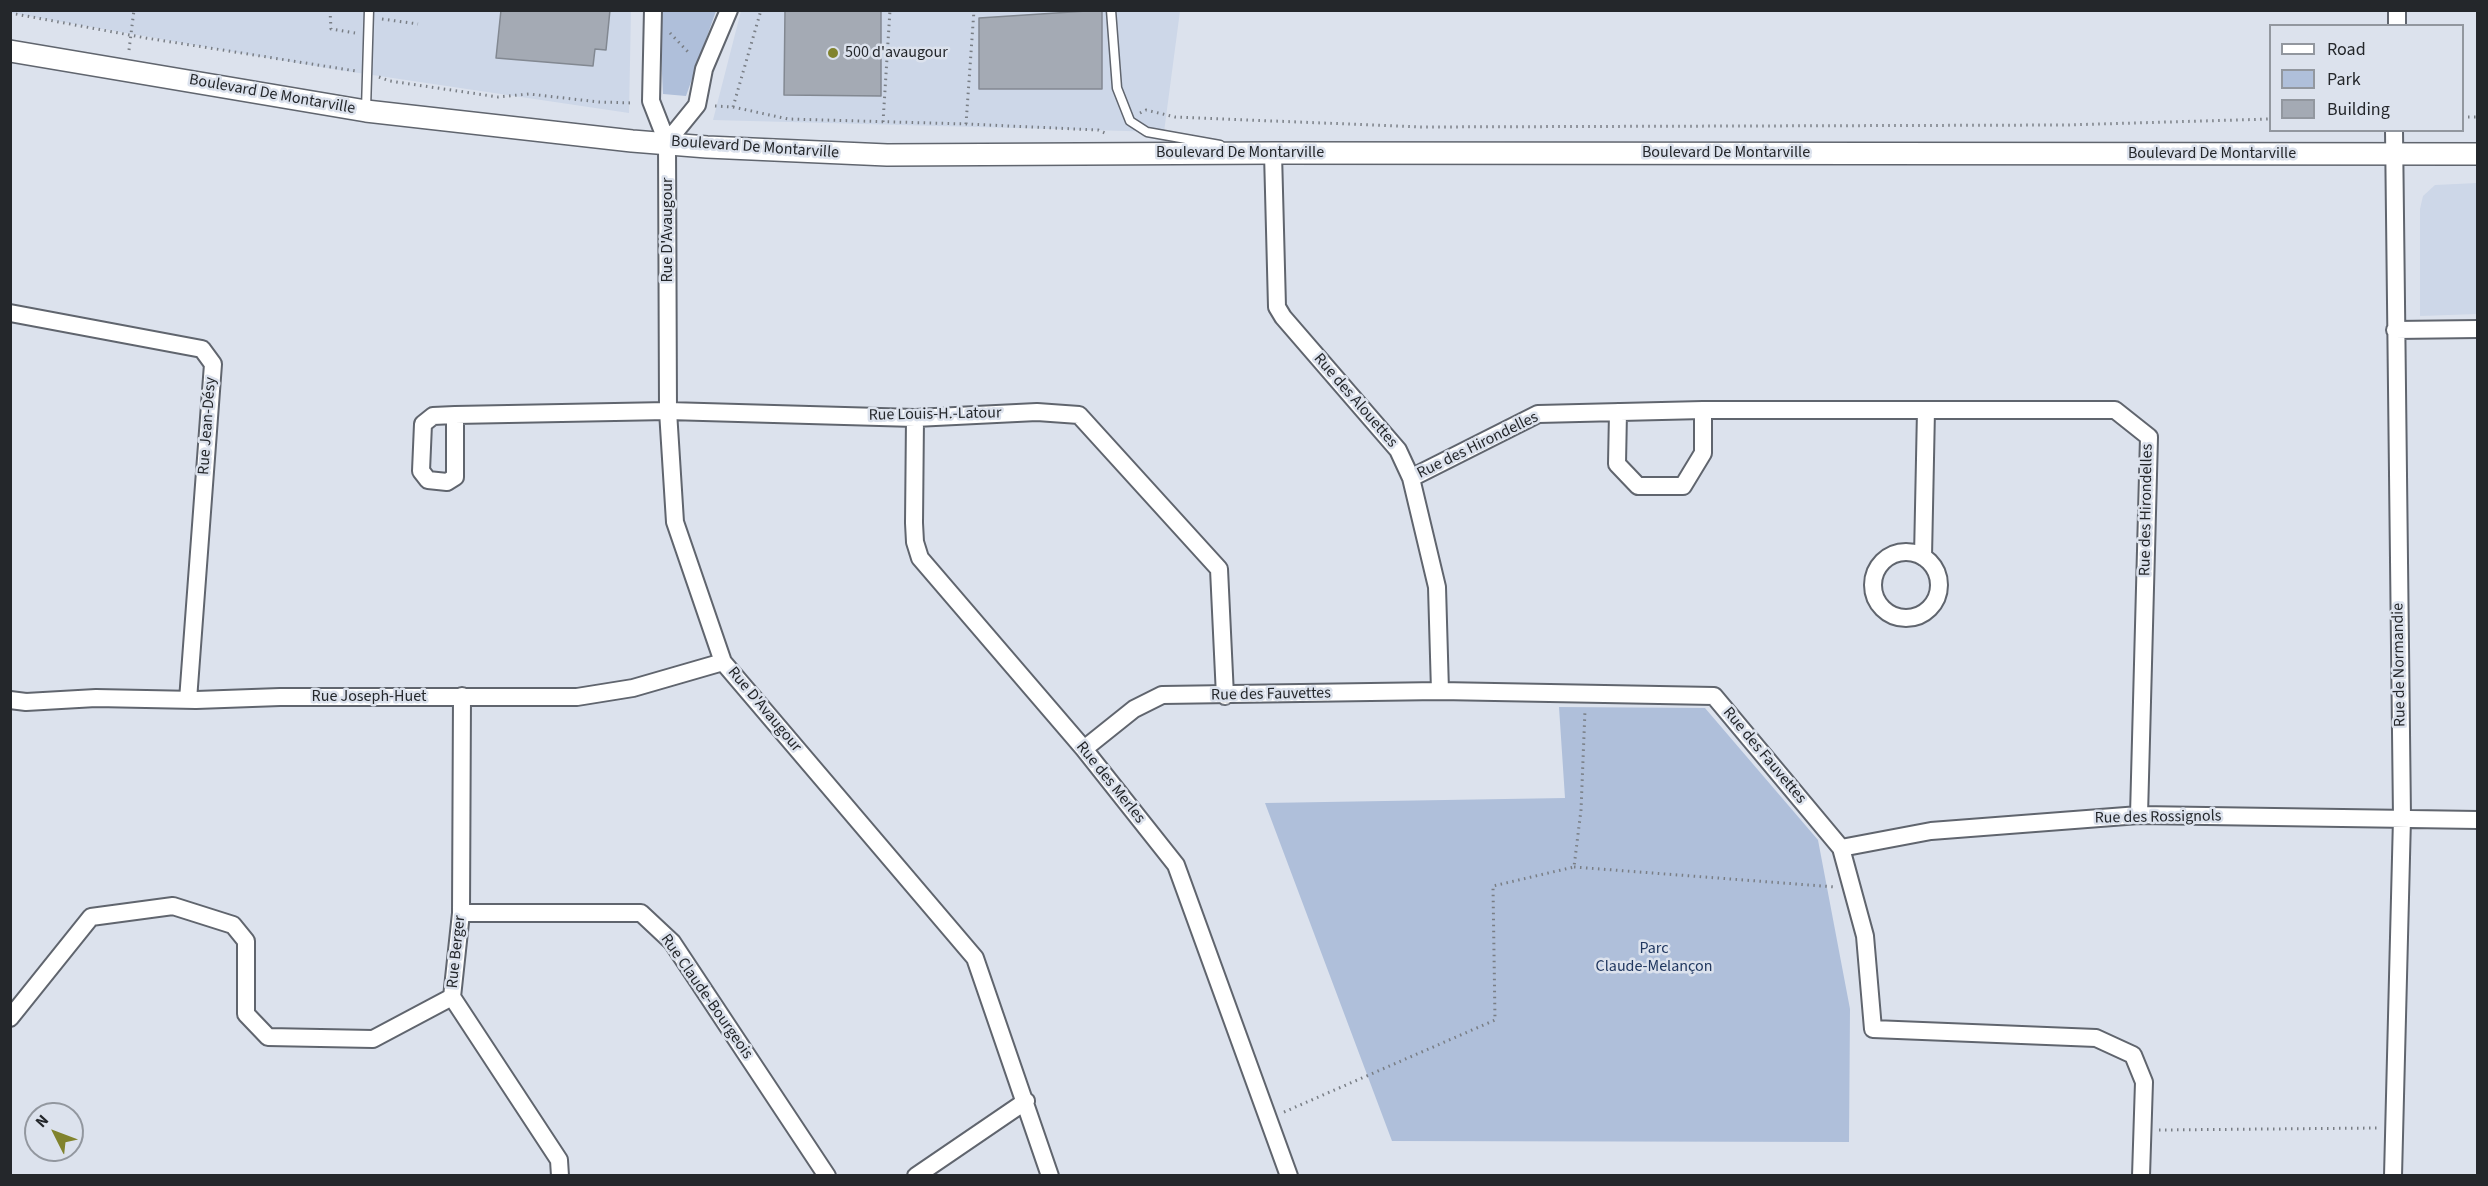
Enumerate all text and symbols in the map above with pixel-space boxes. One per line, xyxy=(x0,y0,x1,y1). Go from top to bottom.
legend xyxy=(2269,24,2464,132)
text: Road xyxy=(2327,37,2366,62)
place label: 500 d'avaugour xyxy=(845,43,948,63)
marker: 500 d'avaugour xyxy=(826,46,840,60)
text: Park xyxy=(2327,67,2361,92)
street label: Boulevard De Montarville xyxy=(188,71,356,119)
text: Building xyxy=(2327,97,2390,122)
street label: Boulevard De Montarville xyxy=(670,133,840,163)
street label: Boulevard De Montarville xyxy=(1156,143,1324,163)
street label: Boulevard De Montarville xyxy=(1642,143,1810,163)
street label: Boulevard De Montarville xyxy=(2128,144,2296,164)
street label: Rue D'Avaugour xyxy=(658,177,678,283)
street label: Rue des Alouettes xyxy=(1309,350,1401,452)
street label: Rue Jean-Désy xyxy=(195,376,221,476)
street label: Rue Louis-H.-Latour xyxy=(868,404,1002,426)
street label: Rue des Hirondelles xyxy=(1414,408,1542,484)
street label: Rue des Hirondelles xyxy=(2136,444,2158,576)
street label: Rue de Normandie xyxy=(2389,603,2411,727)
street label: Rue D'Avaugour xyxy=(723,664,805,756)
street label: Rue des Fauvettes xyxy=(1211,684,1331,706)
street label: Rue Joseph-Huet xyxy=(312,687,426,707)
street label: Rue des Fauvettes xyxy=(1718,704,1810,808)
street label: Rue des Merles xyxy=(1071,738,1149,828)
street label: Rue des Rossignols xyxy=(2094,807,2222,829)
street label: Rue Berger xyxy=(444,915,470,989)
street label: Rue Claude-Bourgeois xyxy=(656,931,756,1063)
park label: Parc Claude-Melançon xyxy=(1596,939,1712,977)
north arrow xyxy=(24,1102,84,1162)
text: N xyxy=(30,1110,54,1133)

